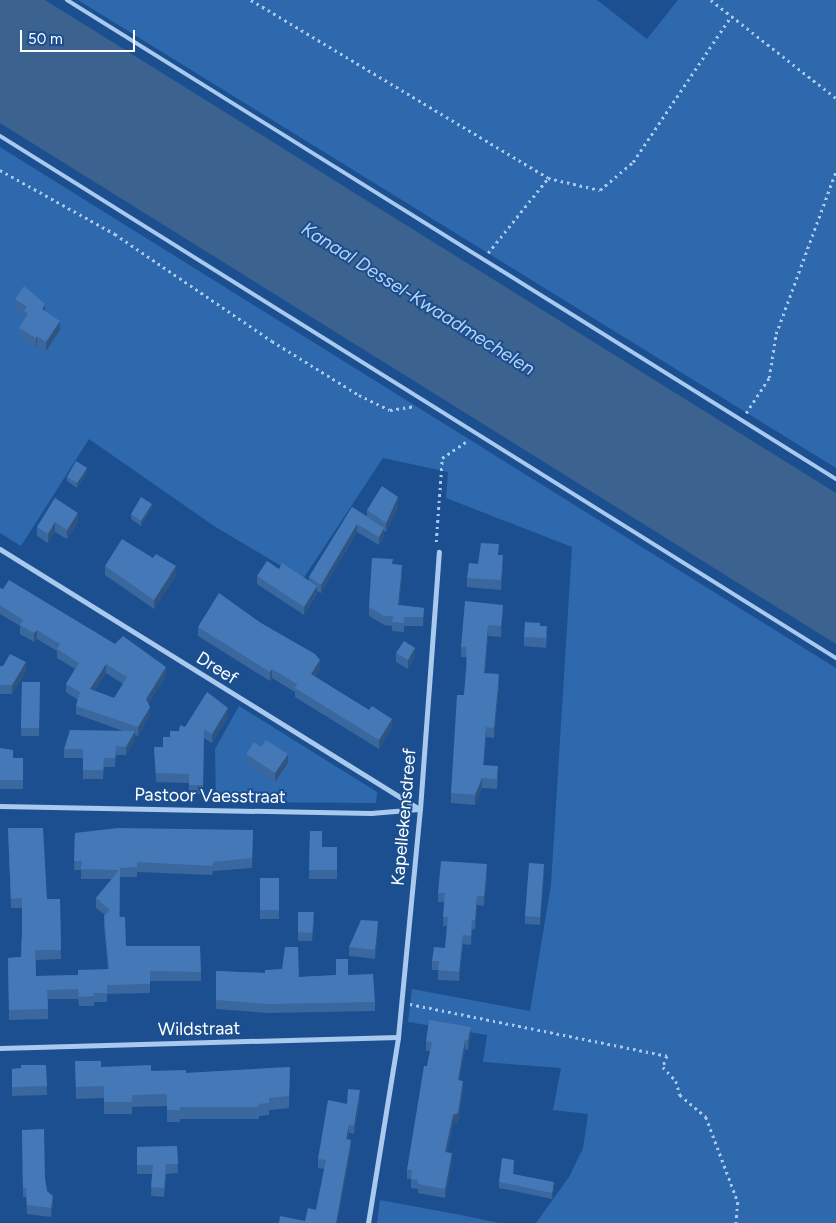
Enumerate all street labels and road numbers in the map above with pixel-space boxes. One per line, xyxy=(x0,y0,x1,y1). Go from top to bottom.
street label: Dreef xyxy=(192,647,242,689)
street label: Kapellekensdreef xyxy=(387,747,421,887)
street label: Pastoor Vaesstraat xyxy=(134,784,286,808)
street label: Wildstraat xyxy=(158,1017,240,1041)

